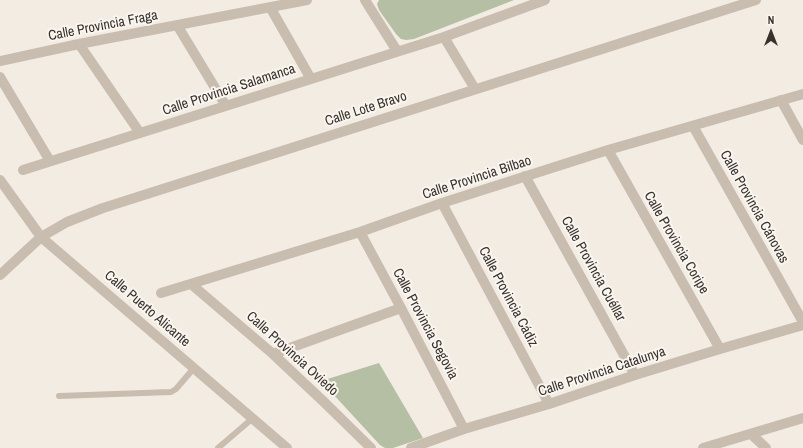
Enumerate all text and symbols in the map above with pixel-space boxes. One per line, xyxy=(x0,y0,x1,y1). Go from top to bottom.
street label: Calle Provincia Fraga xyxy=(47,7,159,45)
north arrow xyxy=(751,12,791,52)
text: N xyxy=(768,13,774,27)
street label: Calle Provincia Salamanca xyxy=(161,61,297,119)
street label: Calle Lote Bravo xyxy=(323,88,409,130)
street label: Calle Provincia Cánovas xyxy=(716,148,792,266)
street label: Calle Provincia Bilbao xyxy=(420,152,534,204)
street label: Calle Provincia Coripe xyxy=(640,189,712,297)
street label: Calle Provincia Cuéllar xyxy=(557,214,629,324)
street label: Calle Provincia Cádiz xyxy=(475,244,541,350)
street label: Calle Provincia Segovia xyxy=(389,266,461,382)
street label: Calle Puerto Alicante xyxy=(101,267,193,351)
street label: Calle Provincia Oviedo xyxy=(243,308,341,400)
street label: Calle Provincia Catalunya xyxy=(536,344,668,400)

